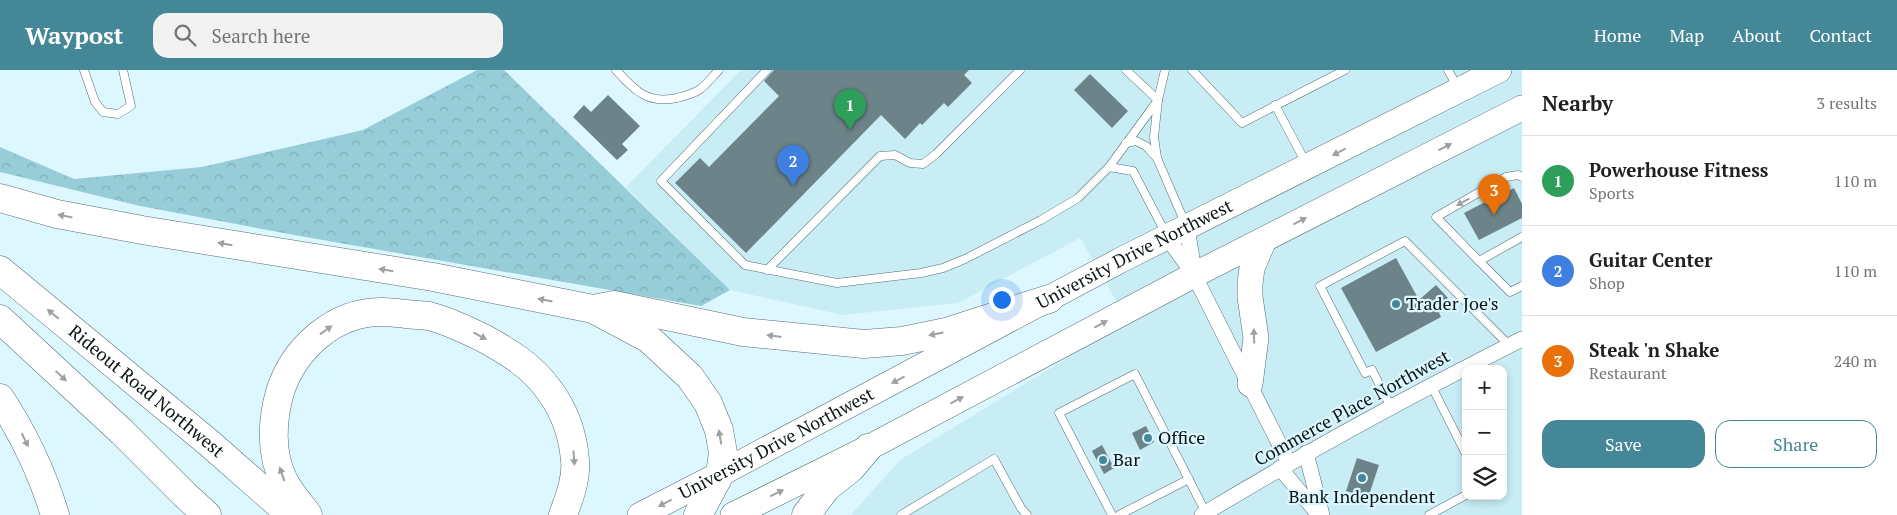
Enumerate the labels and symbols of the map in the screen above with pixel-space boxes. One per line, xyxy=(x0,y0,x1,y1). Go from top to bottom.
pin: 1 xyxy=(834,89,866,130)
one-way arrow xyxy=(1437,143,1452,151)
pin: 2 xyxy=(777,145,809,186)
one-way arrow xyxy=(1331,148,1346,156)
pin: 3 xyxy=(1478,174,1510,215)
street label: University Drive Northwest xyxy=(1032,193,1236,314)
one-way arrow xyxy=(1456,198,1470,206)
one-way arrow xyxy=(57,211,73,219)
one-way arrow xyxy=(1293,217,1307,225)
one-way arrow xyxy=(217,239,233,247)
one-way arrow xyxy=(377,266,393,274)
your location xyxy=(989,287,1015,313)
place label: Trader Joe's xyxy=(1406,291,1499,315)
one-way arrow xyxy=(537,295,553,303)
marker: Trader Joe's xyxy=(1390,298,1402,310)
one-way arrow xyxy=(47,309,60,320)
street label: Rideout Road Northwest xyxy=(64,319,230,462)
one-way arrow xyxy=(1093,320,1108,328)
one-way arrow xyxy=(319,325,332,336)
one-way arrow xyxy=(1250,328,1258,344)
one-way arrow xyxy=(766,331,782,339)
one-way arrow xyxy=(927,331,943,339)
one-way arrow xyxy=(473,332,487,340)
street label: Commerce Place Northwest xyxy=(1249,343,1454,471)
one-way arrow xyxy=(55,370,67,382)
one-way arrow xyxy=(890,376,905,384)
street label: University Drive Northwest xyxy=(674,381,878,504)
one-way arrow xyxy=(950,396,964,405)
place label: Office xyxy=(1158,425,1205,449)
one-way arrow xyxy=(715,429,723,445)
marker: Office xyxy=(1142,432,1154,444)
one-way arrow xyxy=(21,433,29,447)
place label: Bar xyxy=(1113,447,1140,471)
one-way arrow xyxy=(571,451,579,467)
marker: Bar xyxy=(1097,454,1109,466)
one-way arrow xyxy=(277,467,285,482)
marker: Bank Independent xyxy=(1356,472,1368,484)
place label: Bank Independent xyxy=(1289,484,1436,508)
one-way arrow xyxy=(770,489,784,497)
one-way arrow xyxy=(657,499,672,507)

